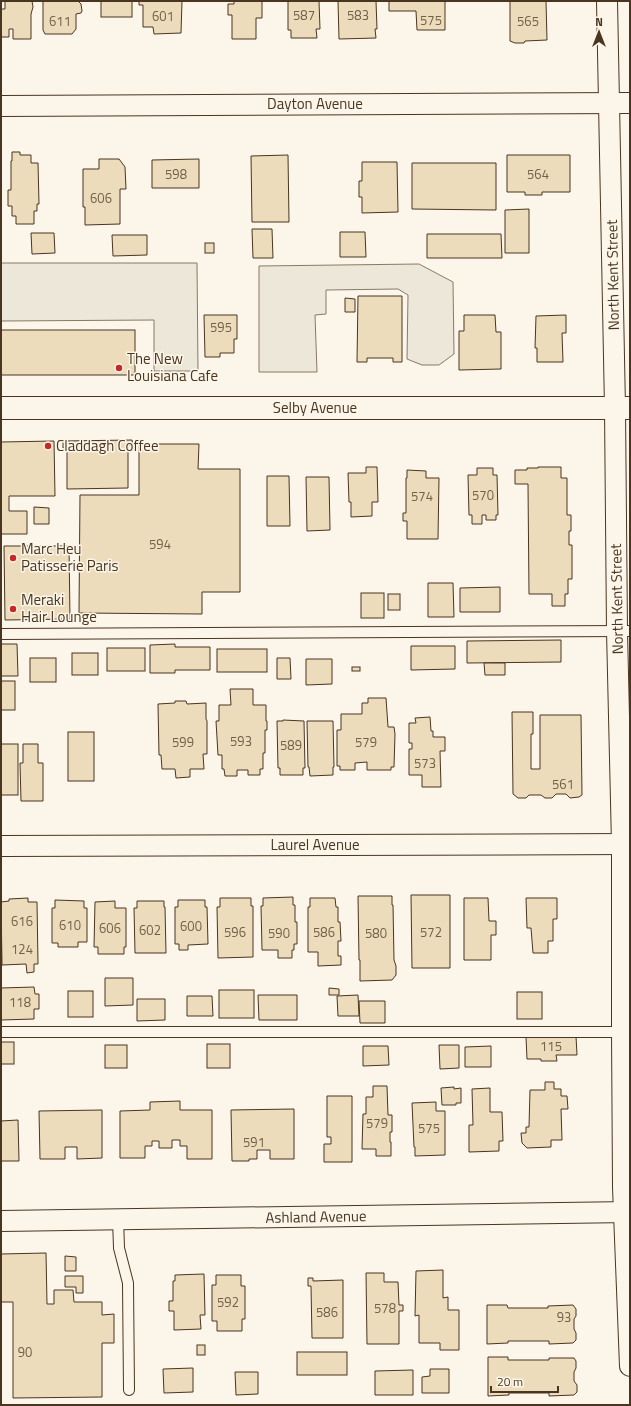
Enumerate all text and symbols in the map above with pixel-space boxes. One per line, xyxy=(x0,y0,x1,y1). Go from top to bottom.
house number: 587 xyxy=(293,5,315,25)
house number: 583 xyxy=(347,5,369,25)
house number: 601 xyxy=(152,6,174,26)
house number: 575 xyxy=(420,10,442,30)
house number: 611 xyxy=(49,11,71,31)
house number: 565 xyxy=(517,11,539,31)
north arrow xyxy=(579,12,619,52)
text: N xyxy=(595,14,603,30)
street label: Dayton Avenue xyxy=(267,92,363,115)
house number: 598 xyxy=(165,164,187,184)
house number: 564 xyxy=(527,164,549,184)
house number: 606 xyxy=(90,188,112,208)
street label: North Kent Street xyxy=(600,219,625,331)
house number: 595 xyxy=(210,317,232,337)
place label: The New Louisiana Cafe xyxy=(127,347,218,387)
marker: The New Louisiana Cafe xyxy=(114,363,124,373)
street label: Selby Avenue xyxy=(273,396,357,419)
place label: Claddagh Coffee xyxy=(56,434,158,457)
marker: Claddagh Coffee xyxy=(43,441,53,451)
house number: 570 xyxy=(472,485,494,505)
house number: 574 xyxy=(411,486,433,506)
house number: 594 xyxy=(149,534,171,554)
place label: Marc Heu Patisserie Paris xyxy=(21,537,119,577)
street label: North Kent Street xyxy=(604,543,629,655)
marker: Marc Heu Patisserie Paris xyxy=(8,553,18,563)
place label: Meraki Hair Lounge xyxy=(21,588,97,628)
marker: Meraki Hair Lounge xyxy=(8,604,18,614)
house number: 593 xyxy=(230,731,252,751)
house number: 599 xyxy=(172,732,194,752)
house number: 579 xyxy=(355,732,377,752)
house number: 589 xyxy=(280,735,302,755)
house number: 573 xyxy=(414,753,436,773)
house number: 561 xyxy=(552,774,574,794)
street label: Laurel Avenue xyxy=(271,833,359,856)
house number: 616 xyxy=(11,911,33,931)
house number: 610 xyxy=(59,915,81,935)
house number: 600 xyxy=(180,916,202,936)
house number: 606 xyxy=(99,918,121,938)
house number: 602 xyxy=(139,920,161,940)
house number: 596 xyxy=(224,922,246,942)
house number: 586 xyxy=(313,922,335,942)
house number: 572 xyxy=(420,922,442,942)
house number: 590 xyxy=(268,923,290,943)
house number: 580 xyxy=(365,923,387,943)
house number: 124 xyxy=(11,939,33,959)
house number: 118 xyxy=(9,992,31,1012)
house number: 115 xyxy=(540,1036,562,1056)
house number: 579 xyxy=(366,1113,388,1133)
house number: 575 xyxy=(418,1118,440,1138)
house number: 591 xyxy=(243,1132,265,1152)
street label: Ashland Avenue xyxy=(265,1204,367,1229)
house number: 592 xyxy=(217,1292,239,1312)
house number: 578 xyxy=(374,1298,396,1318)
house number: 586 xyxy=(316,1302,338,1322)
house number: 93 xyxy=(557,1307,571,1327)
house number: 90 xyxy=(18,1342,32,1362)
scale bar xyxy=(491,1368,558,1394)
text: 20 m xyxy=(497,1372,523,1391)

